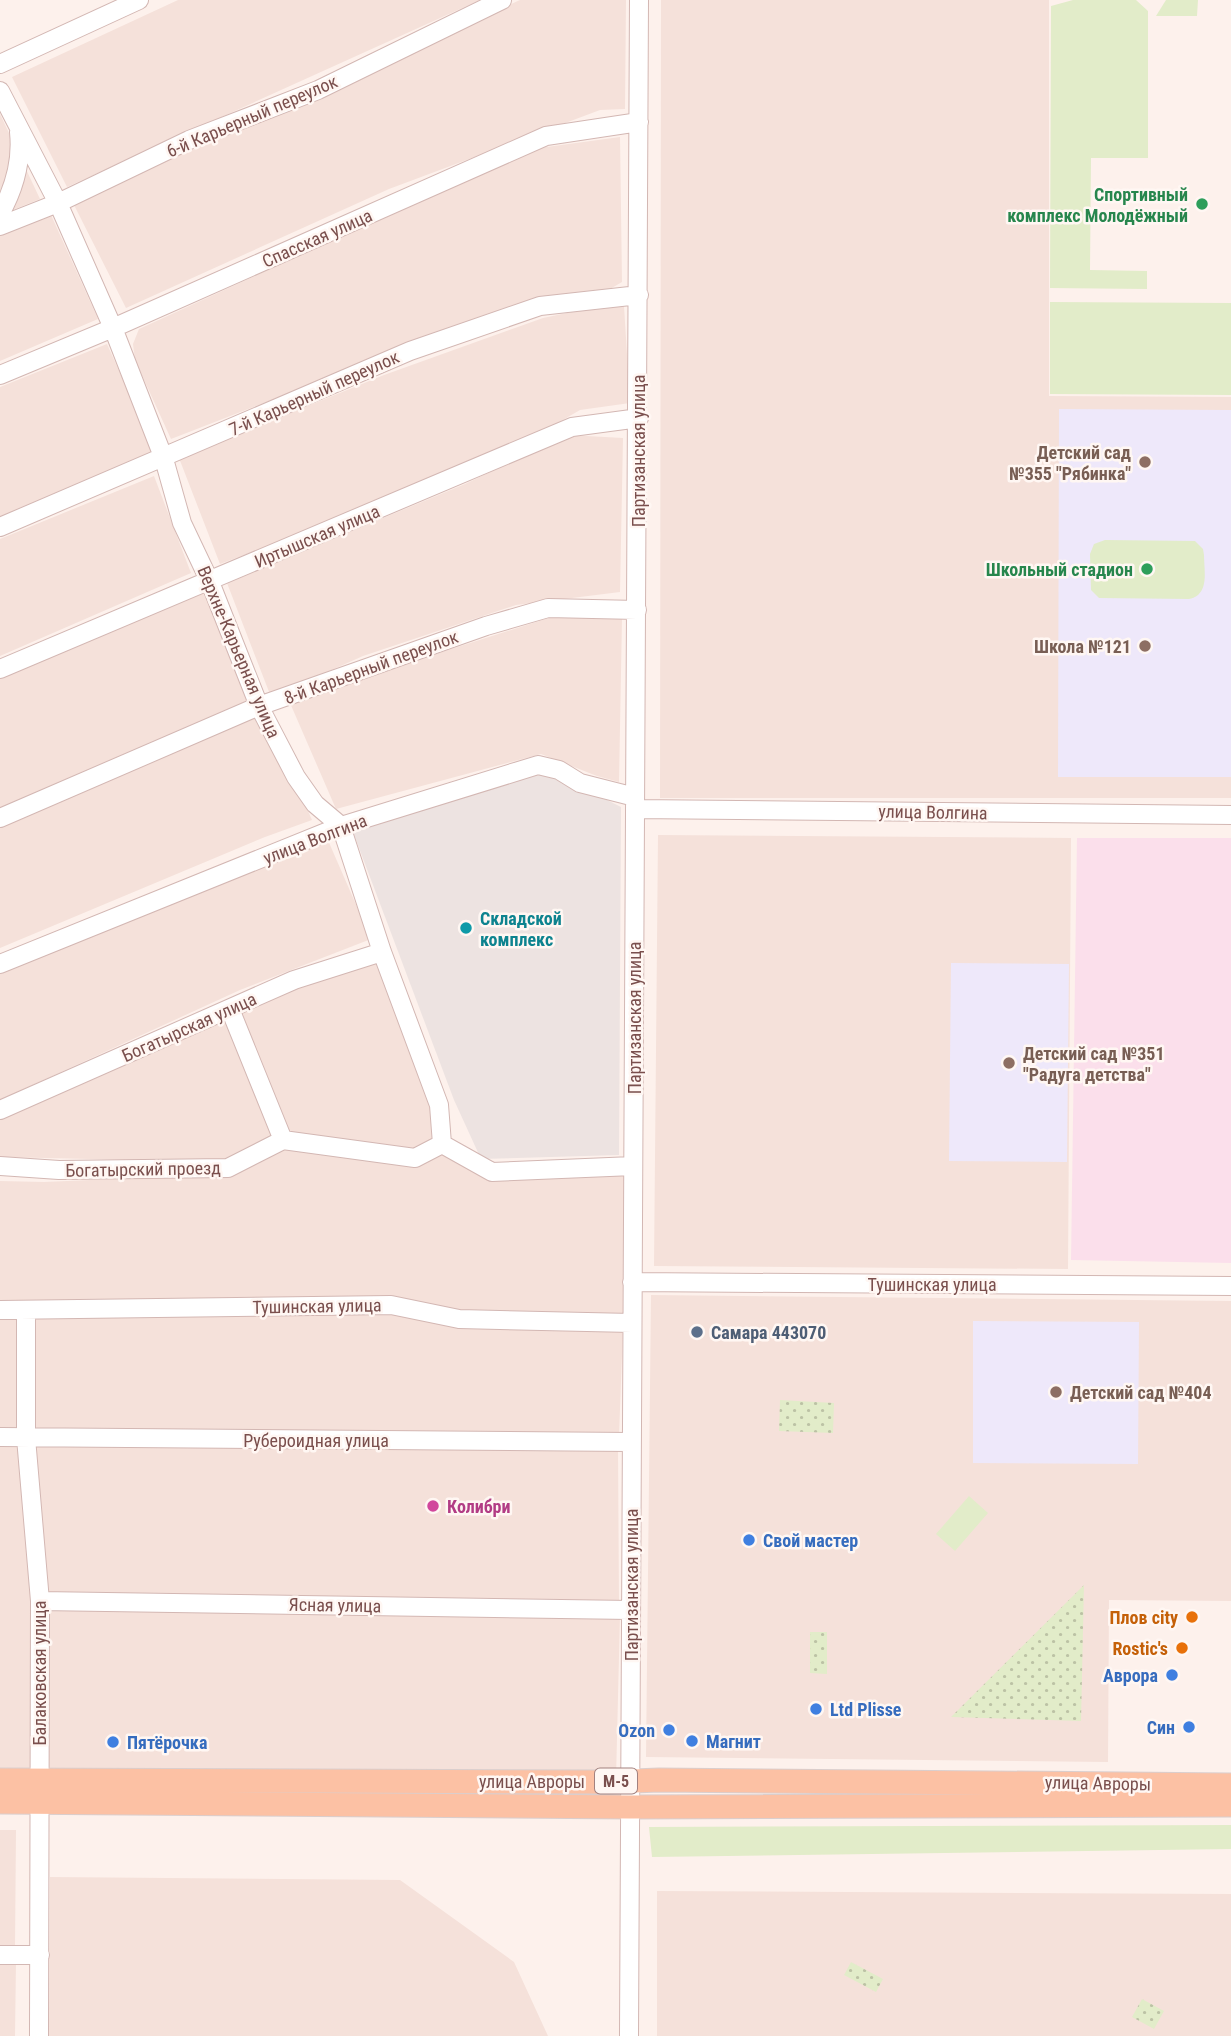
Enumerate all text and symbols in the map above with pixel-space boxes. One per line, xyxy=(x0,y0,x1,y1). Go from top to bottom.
street label: 6-й Карьерный переулок xyxy=(163,70,341,162)
place label: Спортивный комплекс Молодёжный xyxy=(1007,184,1188,226)
marker: Спортивный комплекс Молодёжный xyxy=(1194,196,1210,212)
street label: Спасская улица xyxy=(259,204,375,272)
street label: 7-й Карьерный переулок xyxy=(226,346,402,440)
street label: Партизанская улица xyxy=(628,375,649,527)
place label: Детский сад №355 "Рябинка" xyxy=(1009,442,1131,484)
marker: Детский сад №355 "Рябинка" xyxy=(1137,454,1153,470)
street label: Иртышская улица xyxy=(251,500,383,572)
place label: Школьный стадион xyxy=(986,559,1133,580)
marker: Школьный стадион xyxy=(1139,561,1155,577)
street label: Верхне-Карьерная улица xyxy=(193,563,285,741)
street label: 8-й Карьерный переулок xyxy=(281,626,461,708)
place label: Школа №121 xyxy=(1034,636,1131,657)
marker: Школа №121 xyxy=(1137,638,1153,654)
street label: улица Волгина xyxy=(878,801,988,823)
street label: улица Волгина xyxy=(260,810,370,868)
place label: Складской комплекс xyxy=(480,908,562,950)
marker: Складской комплекс xyxy=(458,920,474,936)
street label: Партизанская улица xyxy=(624,942,645,1094)
street label: Богатырская улица xyxy=(119,988,259,1066)
place label: Детский сад №351 "Радуга детства" xyxy=(1023,1043,1164,1085)
marker: Детский сад №351 "Радуга детства" xyxy=(1001,1055,1017,1071)
street label: Богатырский проезд xyxy=(65,1157,221,1181)
street label: Тушинская улица xyxy=(867,1274,997,1295)
street label: Тушинская улица xyxy=(252,1294,382,1318)
place label: Самара 443070 xyxy=(711,1322,826,1343)
marker: Самара 443070 xyxy=(689,1324,705,1340)
place label: Детский сад №404 xyxy=(1070,1382,1211,1403)
marker: Детский сад №404 xyxy=(1048,1384,1064,1400)
street label: Рубероидная улица xyxy=(243,1430,389,1451)
place label: Колибри xyxy=(447,1496,511,1517)
marker: Колибри xyxy=(425,1498,441,1514)
street label: Партизанская улица xyxy=(621,1509,642,1661)
place label: Свой мастер xyxy=(763,1530,858,1551)
marker: Свой мастер xyxy=(741,1532,757,1548)
street label: Ясная улица xyxy=(289,1594,381,1616)
street label: Балаковская улица xyxy=(29,1601,50,1745)
place label: Плов city xyxy=(1110,1607,1178,1628)
marker: Плов city xyxy=(1184,1609,1200,1625)
place label: Rostic's xyxy=(1112,1638,1168,1659)
marker: Rostic's xyxy=(1174,1640,1190,1656)
place label: Аврора xyxy=(1103,1665,1158,1686)
marker: Аврора xyxy=(1164,1667,1180,1683)
place label: Ltd Plisse xyxy=(830,1699,902,1720)
marker: Ltd Plisse xyxy=(808,1701,824,1717)
place label: Син xyxy=(1147,1717,1175,1738)
marker: Син xyxy=(1181,1719,1197,1735)
place label: Ozon xyxy=(618,1720,655,1741)
marker: Ozon xyxy=(661,1722,677,1738)
place label: Магнит xyxy=(706,1731,761,1752)
place label: Пятёрочка xyxy=(127,1732,207,1753)
marker: Магнит xyxy=(684,1733,700,1749)
marker: Пятёрочка xyxy=(105,1734,121,1750)
road number: М-5 xyxy=(595,1768,637,1794)
street label: улица Авроры xyxy=(479,1771,585,1792)
street label: улица Авроры xyxy=(1045,1772,1151,1794)

